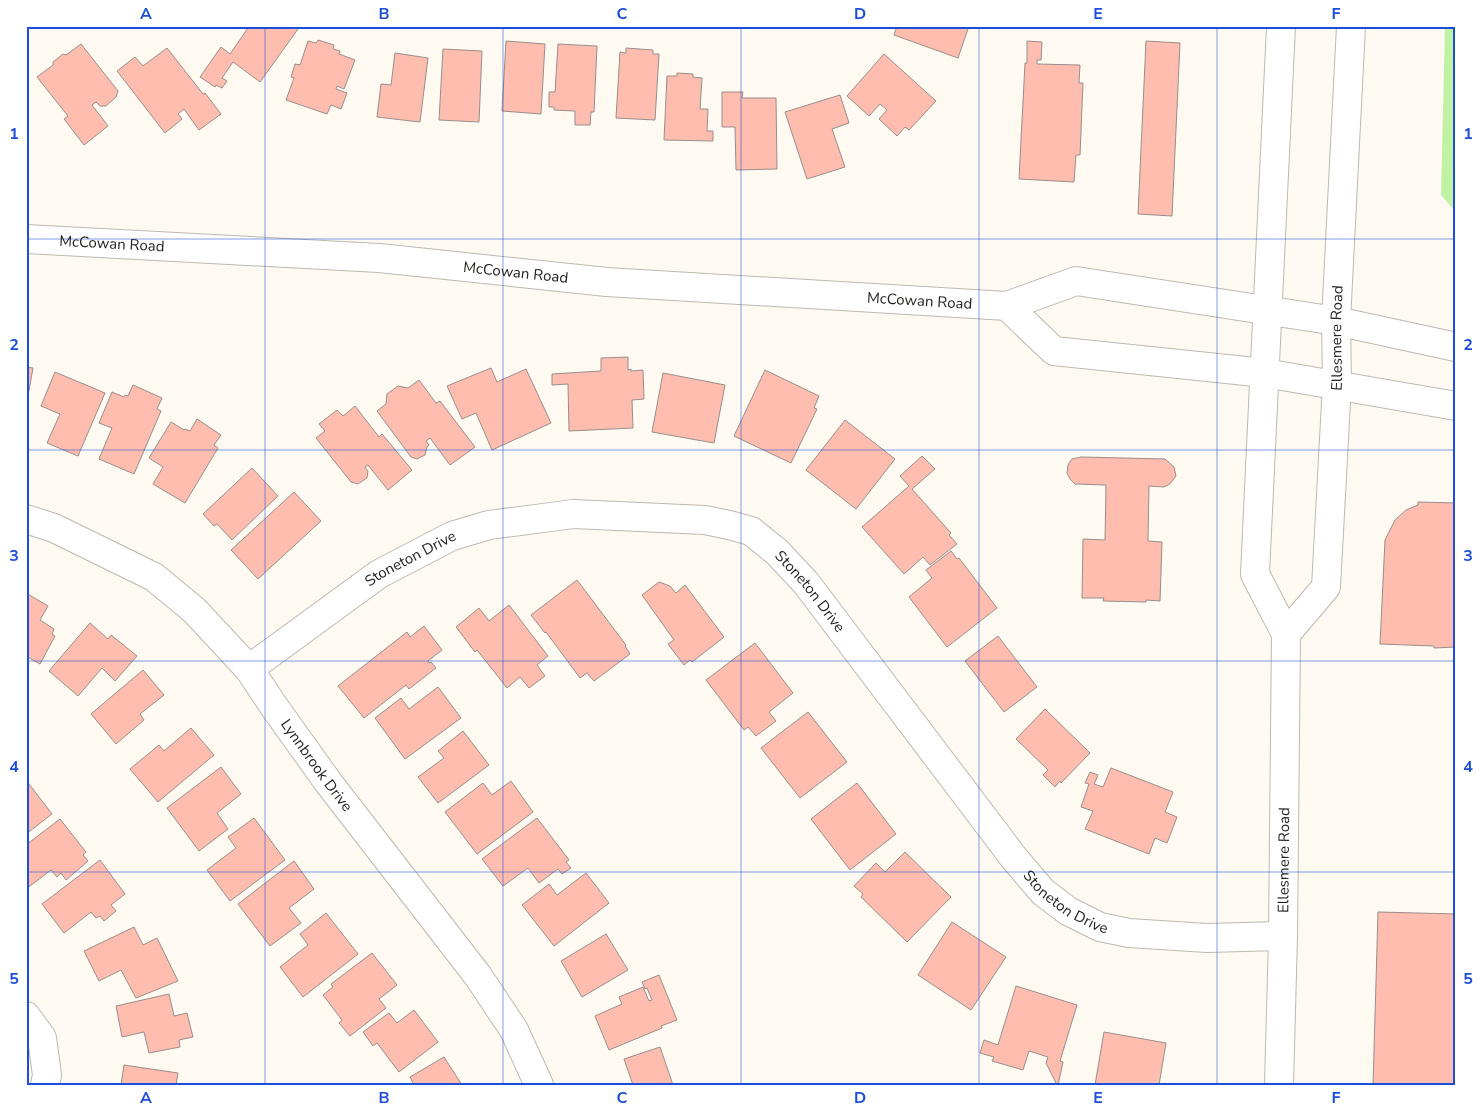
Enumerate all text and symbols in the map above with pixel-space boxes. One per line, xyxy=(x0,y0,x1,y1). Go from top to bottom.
text: A xyxy=(140,3,152,25)
text: B xyxy=(378,3,390,25)
text: C xyxy=(617,3,628,25)
text: D xyxy=(854,3,866,25)
text: E xyxy=(1093,3,1103,25)
text: F xyxy=(1332,3,1341,25)
text: 1 xyxy=(9,123,19,145)
text: 1 xyxy=(1463,123,1473,145)
street label: McCowan Road xyxy=(59,231,165,256)
street label: McCowan Road xyxy=(462,257,569,288)
street label: Ellesmere Road xyxy=(1326,285,1348,391)
street label: McCowan Road xyxy=(866,288,973,314)
text: 2 xyxy=(9,334,19,356)
text: 2 xyxy=(1463,334,1473,356)
street label: Stoneton Drive xyxy=(361,526,459,591)
text: 3 xyxy=(9,545,19,567)
text: 3 xyxy=(1463,545,1473,567)
street label: Stoneton Drive xyxy=(770,546,850,636)
street label: Lynnbrook Drive xyxy=(276,715,357,816)
text: 4 xyxy=(9,756,19,778)
text: 4 xyxy=(1463,756,1473,778)
street label: Ellesmere Road xyxy=(1273,807,1294,913)
street label: Stoneton Drive xyxy=(1019,866,1110,938)
text: 5 xyxy=(9,968,19,990)
text: 5 xyxy=(1463,968,1473,990)
text: A xyxy=(140,1087,152,1109)
text: B xyxy=(378,1087,390,1109)
text: C xyxy=(617,1087,628,1109)
text: D xyxy=(854,1087,866,1109)
text: E xyxy=(1093,1087,1103,1109)
text: F xyxy=(1332,1087,1341,1109)

